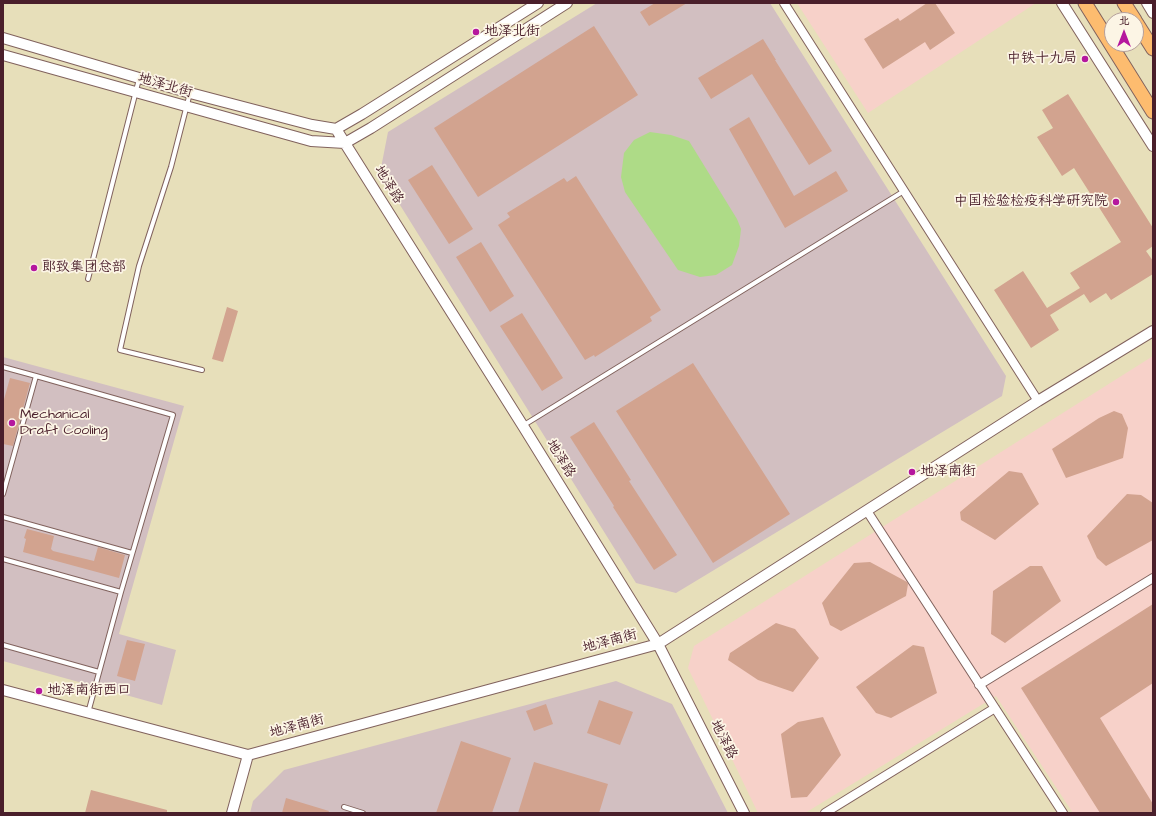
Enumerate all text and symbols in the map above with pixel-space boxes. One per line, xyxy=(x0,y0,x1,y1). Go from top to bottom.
north arrow xyxy=(1104,12,1144,52)
text: 北 xyxy=(1119,13,1130,28)
place label: 地泽北街 xyxy=(484,24,540,40)
marker: 地泽北街 xyxy=(471,27,481,37)
place label: 中铁十九局 xyxy=(1007,51,1077,67)
marker: 中铁十九局 xyxy=(1080,54,1090,64)
street label: 地泽北街 xyxy=(136,70,194,102)
street label: 地泽路 xyxy=(370,163,406,207)
place label: 中国检验检疫科学研究院 xyxy=(954,194,1108,210)
marker: 中国检验检疫科学研究院 xyxy=(1111,197,1121,207)
place label: 郎致集团总部 xyxy=(42,260,126,276)
marker: 郎致集团总部 xyxy=(29,263,39,273)
place label: Mechanical Draft Cooling xyxy=(20,407,108,440)
marker: Mechanical Draft Cooling xyxy=(7,418,17,428)
street label: 地泽路 xyxy=(542,437,578,481)
place label: 地泽南街 xyxy=(920,464,976,480)
marker: 地泽南街 xyxy=(907,467,917,477)
street label: 地泽南街 xyxy=(581,627,639,657)
place label: 地泽南街西口 xyxy=(47,683,131,699)
marker: 地泽南街西口 xyxy=(34,686,44,696)
street label: 地泽南街 xyxy=(268,712,326,742)
street label: 地泽路 xyxy=(706,717,740,763)

